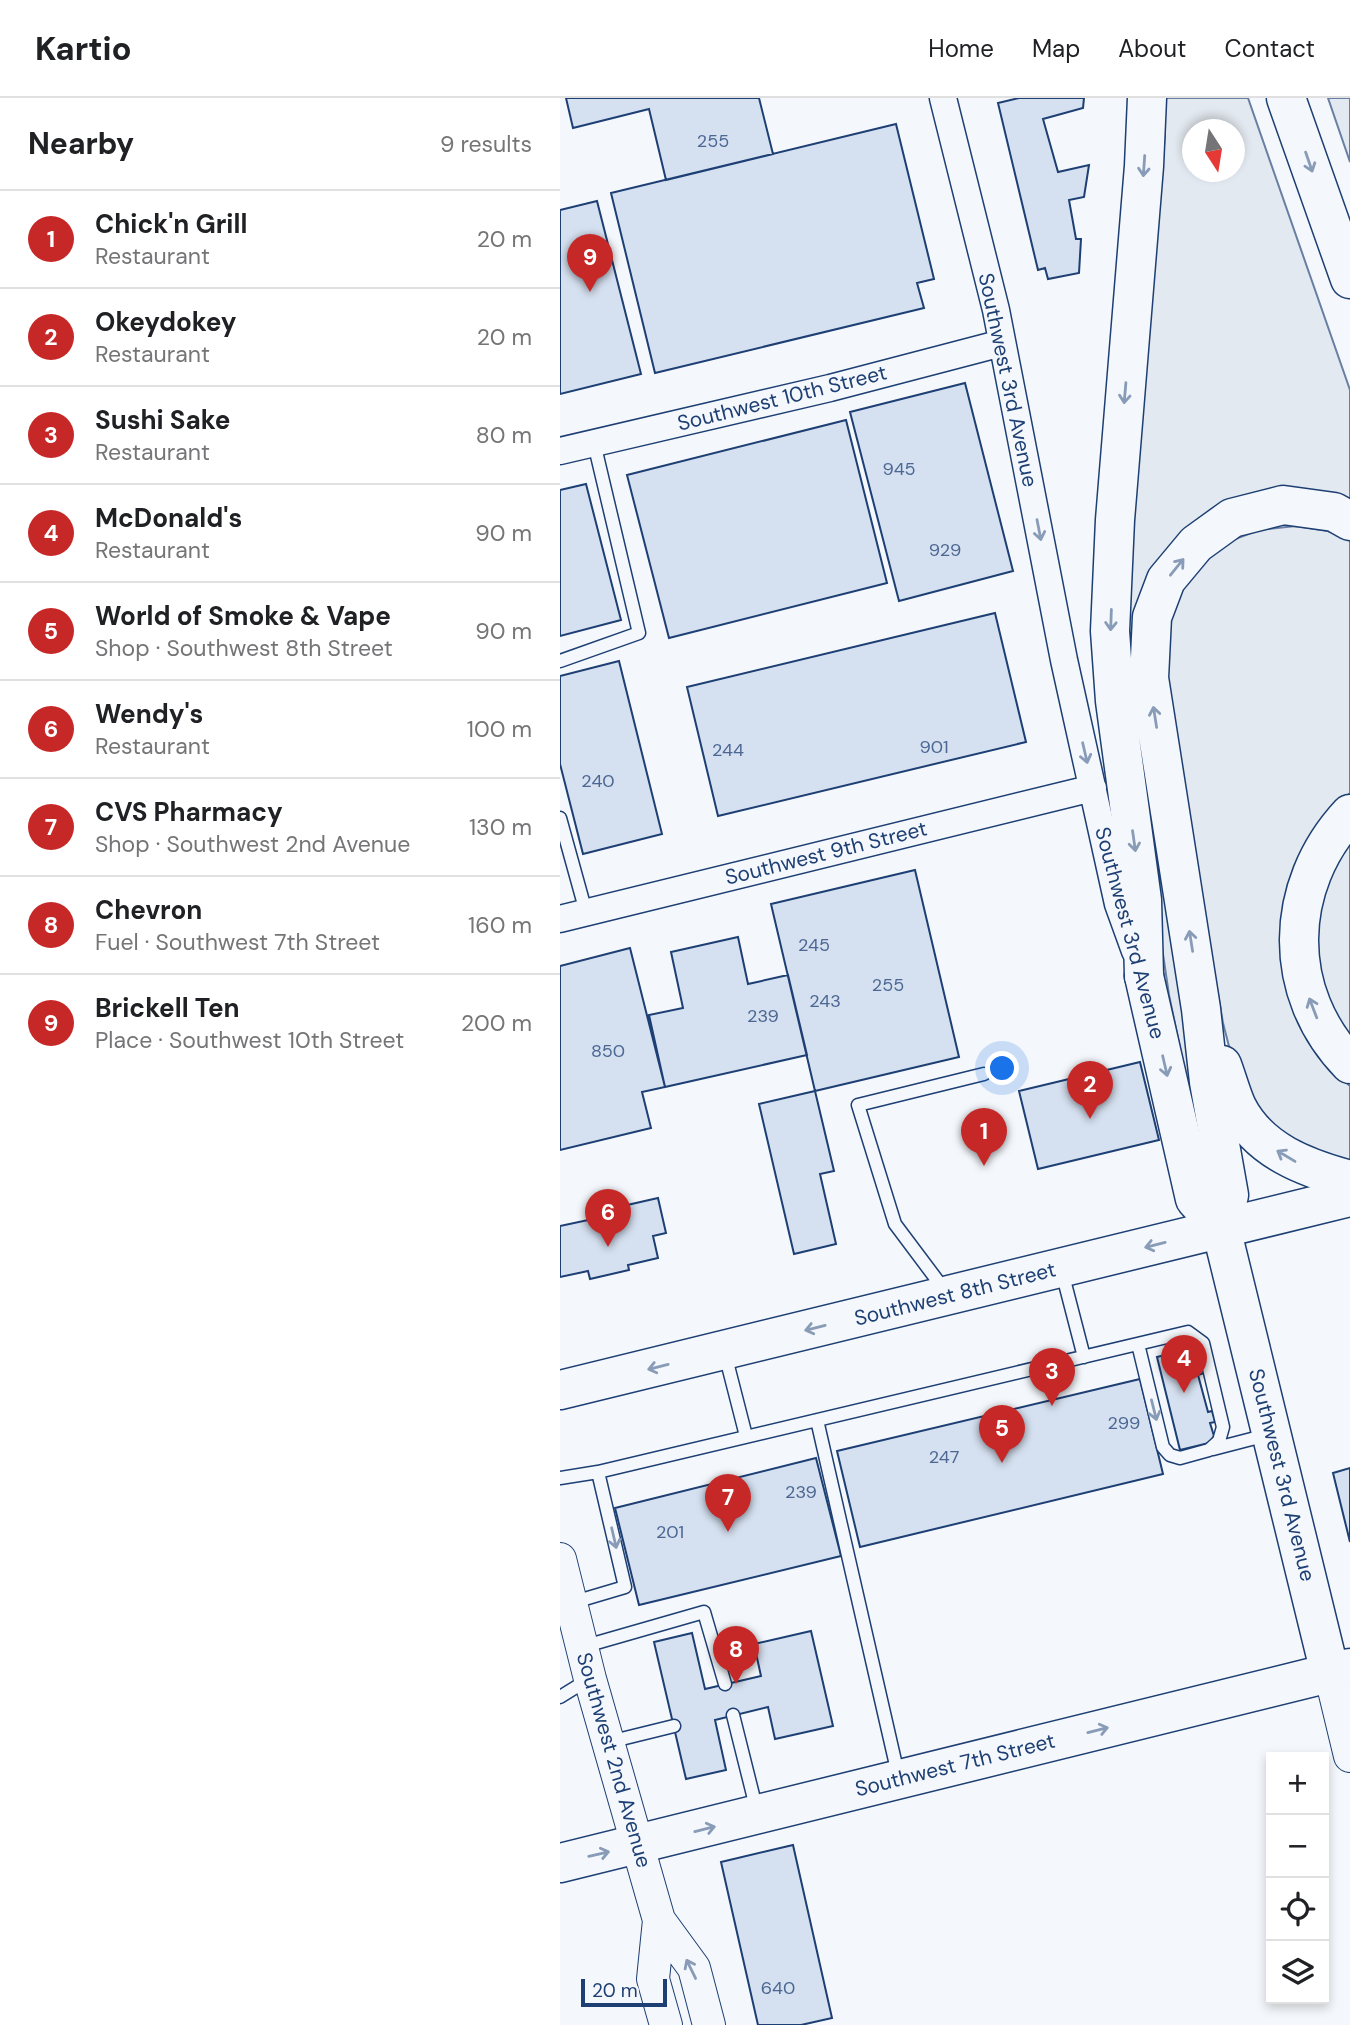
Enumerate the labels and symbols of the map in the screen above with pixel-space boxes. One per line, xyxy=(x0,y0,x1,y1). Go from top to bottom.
north arrow xyxy=(1182,119,1245,182)
house number: 255 xyxy=(697,129,729,153)
one-way arrow xyxy=(1304,151,1316,173)
one-way arrow xyxy=(1137,154,1150,177)
pin: 9 xyxy=(567,234,613,292)
street label: Southwest 3rd Avenue xyxy=(972,270,1044,490)
street label: Southwest 10th Street xyxy=(674,358,890,438)
one-way arrow xyxy=(1118,381,1131,404)
house number: 945 xyxy=(882,457,916,481)
one-way arrow xyxy=(1032,518,1046,541)
house number: 929 xyxy=(929,538,961,562)
one-way arrow xyxy=(1169,559,1185,577)
one-way arrow xyxy=(1104,608,1117,631)
one-way arrow xyxy=(1148,706,1161,729)
house number: 901 xyxy=(919,735,949,759)
house number: 244 xyxy=(712,738,744,762)
one-way arrow xyxy=(1078,741,1092,764)
house number: 240 xyxy=(581,769,615,793)
street label: Southwest 9th Street xyxy=(722,814,930,892)
street label: Southwest 3rd Avenue xyxy=(1088,824,1172,1042)
one-way arrow xyxy=(1127,829,1140,852)
one-way arrow xyxy=(1184,931,1197,953)
house number: 245 xyxy=(798,933,830,957)
house number: 255 xyxy=(872,973,904,997)
house number: 243 xyxy=(809,989,841,1013)
one-way arrow xyxy=(1305,997,1318,1019)
house number: 239 xyxy=(747,1004,779,1028)
house number: 850 xyxy=(591,1039,625,1063)
your location xyxy=(985,1051,1019,1085)
one-way arrow xyxy=(1159,1054,1173,1077)
pin: 2 xyxy=(1067,1061,1113,1119)
pin: 1 xyxy=(961,1108,1007,1166)
one-way arrow xyxy=(1277,1149,1297,1163)
pin: 6 xyxy=(585,1189,631,1247)
one-way arrow xyxy=(1144,1239,1167,1252)
street label: Southwest 8th Street xyxy=(851,1255,1059,1333)
one-way arrow xyxy=(804,1322,827,1335)
pin: 4 xyxy=(1161,1335,1207,1393)
pin: 3 xyxy=(1029,1348,1075,1406)
one-way arrow xyxy=(647,1360,670,1374)
street label: Southwest 3rd Avenue xyxy=(1242,1366,1322,1584)
one-way arrow xyxy=(1148,1398,1161,1421)
pin: 5 xyxy=(979,1405,1025,1463)
house number: 299 xyxy=(1108,1411,1140,1435)
house number: 247 xyxy=(929,1445,959,1469)
pin: 7 xyxy=(705,1474,751,1532)
house number: 239 xyxy=(785,1480,817,1504)
house number: 201 xyxy=(656,1520,684,1544)
one-way arrow xyxy=(607,1526,621,1549)
pin: 8 xyxy=(713,1626,759,1684)
street label: Southwest 2nd Avenue xyxy=(570,1649,658,1871)
one-way arrow xyxy=(1086,1722,1109,1736)
street label: Southwest 7th Street xyxy=(852,1727,1058,1803)
one-way arrow xyxy=(693,1822,716,1835)
one-way arrow xyxy=(587,1847,610,1860)
one-way arrow xyxy=(684,1959,698,1980)
scale bar xyxy=(581,1976,667,2008)
house number: 640 xyxy=(761,1976,795,2000)

